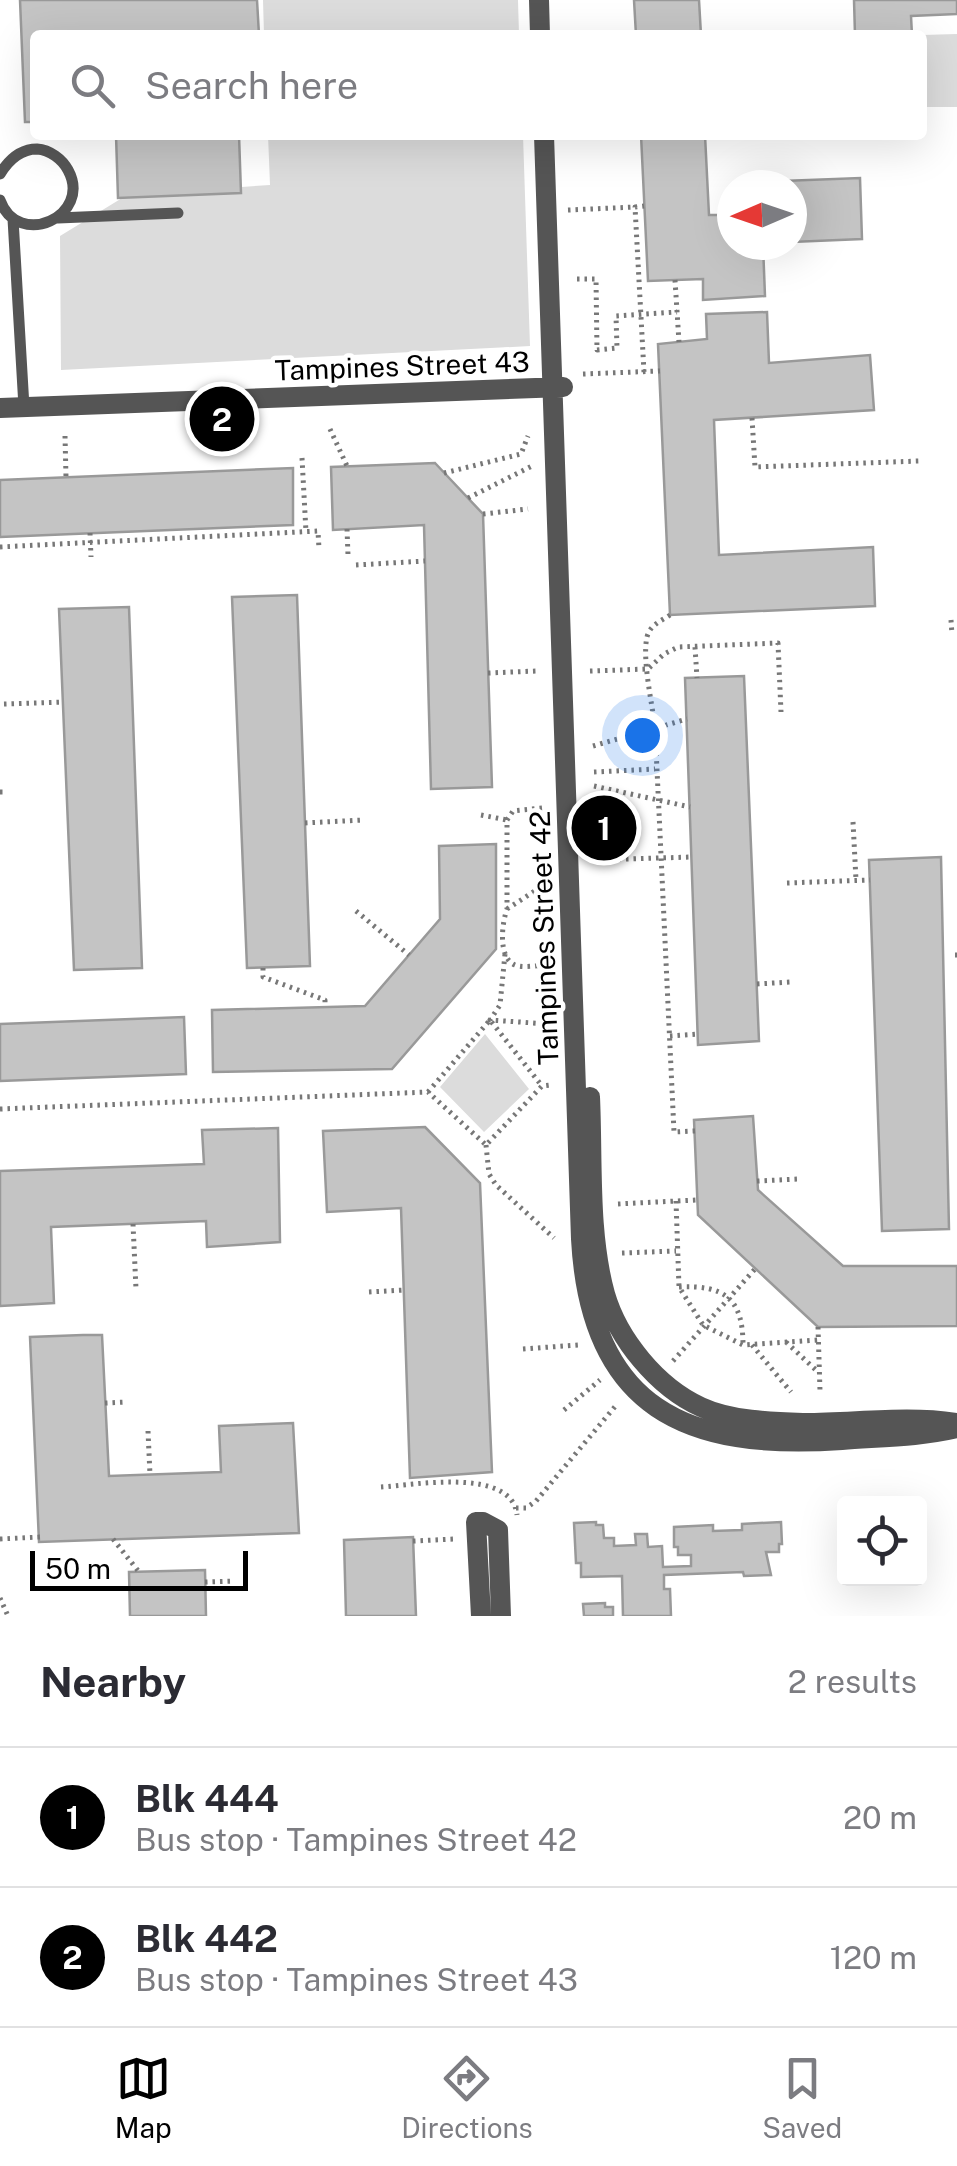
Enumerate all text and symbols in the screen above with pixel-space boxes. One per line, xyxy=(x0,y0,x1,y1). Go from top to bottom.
search box xyxy=(30,30,927,140)
icon: search xyxy=(65,58,120,113)
text: Search here xyxy=(145,63,358,108)
north arrow xyxy=(717,170,807,260)
street label: Tampines Street 43 xyxy=(274,345,530,386)
pin: 2 xyxy=(190,382,254,456)
your location xyxy=(617,710,668,761)
pin: 1 xyxy=(572,790,636,866)
street label: Tampines Street 42 xyxy=(523,810,564,1066)
map controls xyxy=(837,1496,927,1586)
button: locate xyxy=(837,1496,927,1586)
scale bar xyxy=(30,1546,248,1590)
text: 50 m xyxy=(45,1552,111,1585)
text: Nearby xyxy=(40,1657,186,1706)
text: 2 results xyxy=(788,1663,917,1700)
text: Blk 444 xyxy=(135,1776,279,1821)
text: 1 xyxy=(66,1799,79,1836)
text: 20 m xyxy=(843,1799,917,1836)
text: Bus stop · Tampines Street 42 xyxy=(135,1821,577,1858)
text: Blk 442 xyxy=(135,1916,278,1961)
text: 2 xyxy=(62,1939,83,1976)
text: 120 m xyxy=(830,1939,917,1976)
text: Bus stop · Tampines Street 43 xyxy=(135,1961,578,1998)
tab: Map xyxy=(115,2051,172,2144)
tab: Directions xyxy=(401,2051,533,2144)
tab: Saved xyxy=(762,2051,842,2144)

